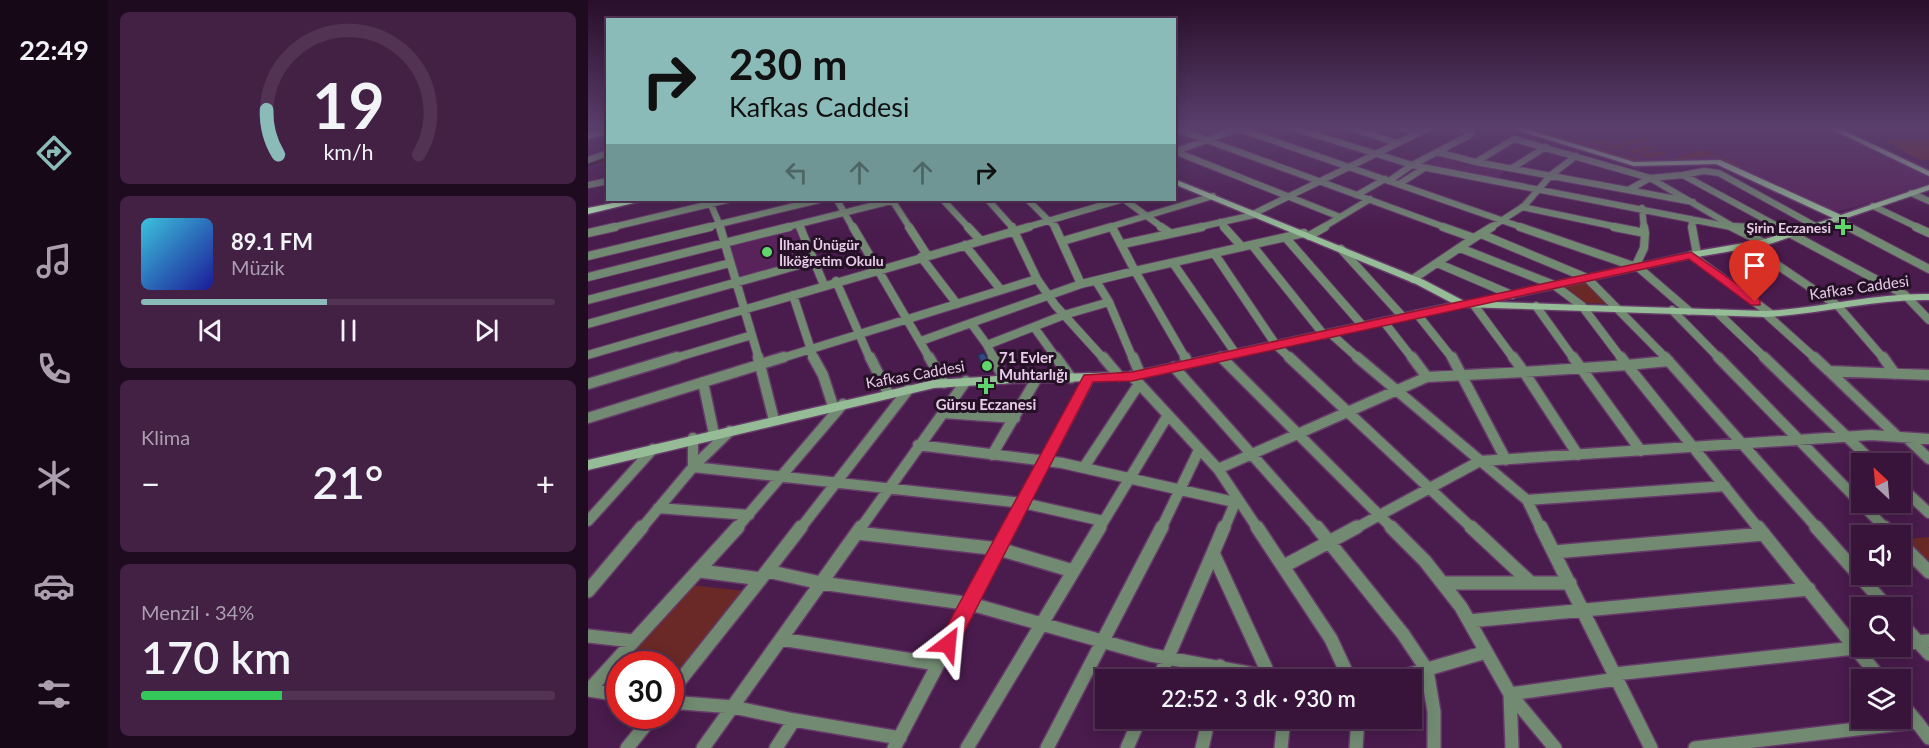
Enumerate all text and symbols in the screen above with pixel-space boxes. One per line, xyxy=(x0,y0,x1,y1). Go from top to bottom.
text: 22:49 xyxy=(19,33,89,66)
text: 230 m xyxy=(729,39,847,89)
icon: right xyxy=(630,42,708,120)
text: 19 xyxy=(312,67,384,142)
text: Kafkas Caddesi xyxy=(729,90,909,123)
icon: directions xyxy=(33,132,75,174)
text: km/h xyxy=(323,139,373,165)
icon: left xyxy=(780,156,813,189)
icon: ahead xyxy=(843,156,876,189)
icon: ahead xyxy=(906,156,939,189)
icon: right xyxy=(969,156,1002,189)
place label: Şirin Eczanesi xyxy=(1747,219,1831,236)
marker: Şirin Eczanesi xyxy=(1836,220,1850,234)
text: 89.1 FM xyxy=(231,228,313,255)
place label: İlhan Ünügür İlköğretim Okulu xyxy=(779,236,884,269)
icon: music xyxy=(33,240,75,282)
pin xyxy=(1729,240,1780,302)
marker: İlhan Ünügür İlköğretim Okulu xyxy=(760,245,774,259)
icon: arrive xyxy=(1738,249,1771,282)
text: Müzik xyxy=(231,255,285,279)
street label: Kafkas Caddesi xyxy=(1808,271,1910,303)
icon: previous xyxy=(194,314,227,347)
icon: pause xyxy=(332,314,365,347)
icon: next xyxy=(470,314,503,347)
icon: phone xyxy=(33,348,75,390)
place label: 71 Evler Muhtarlığı xyxy=(999,348,1068,383)
street label: Kafkas Caddesi xyxy=(864,356,966,392)
marker: 71 Evler Muhtarlığı xyxy=(980,359,994,373)
marker: Gürsu Eczanesi xyxy=(979,379,993,393)
place label: Gürsu Eczanesi xyxy=(936,395,1036,413)
text: Klima xyxy=(141,425,190,449)
north arrow xyxy=(1851,453,1911,513)
map controls xyxy=(1851,453,1911,729)
text: 21° xyxy=(313,455,383,509)
icon: climate xyxy=(33,457,75,499)
text: − xyxy=(141,463,160,503)
text: + xyxy=(536,463,555,503)
button: sound xyxy=(1851,525,1911,585)
icon: car xyxy=(33,565,75,607)
button: search xyxy=(1851,597,1911,657)
text: Menzil · 34% xyxy=(141,600,254,624)
position arrow xyxy=(916,612,980,676)
text: 170 km xyxy=(141,630,291,684)
speed limit sign: 30 xyxy=(606,651,684,729)
button: layers xyxy=(1851,669,1911,729)
icon: filters xyxy=(33,673,75,715)
text: 22:52 · 3 dk · 930 m xyxy=(1161,685,1356,712)

